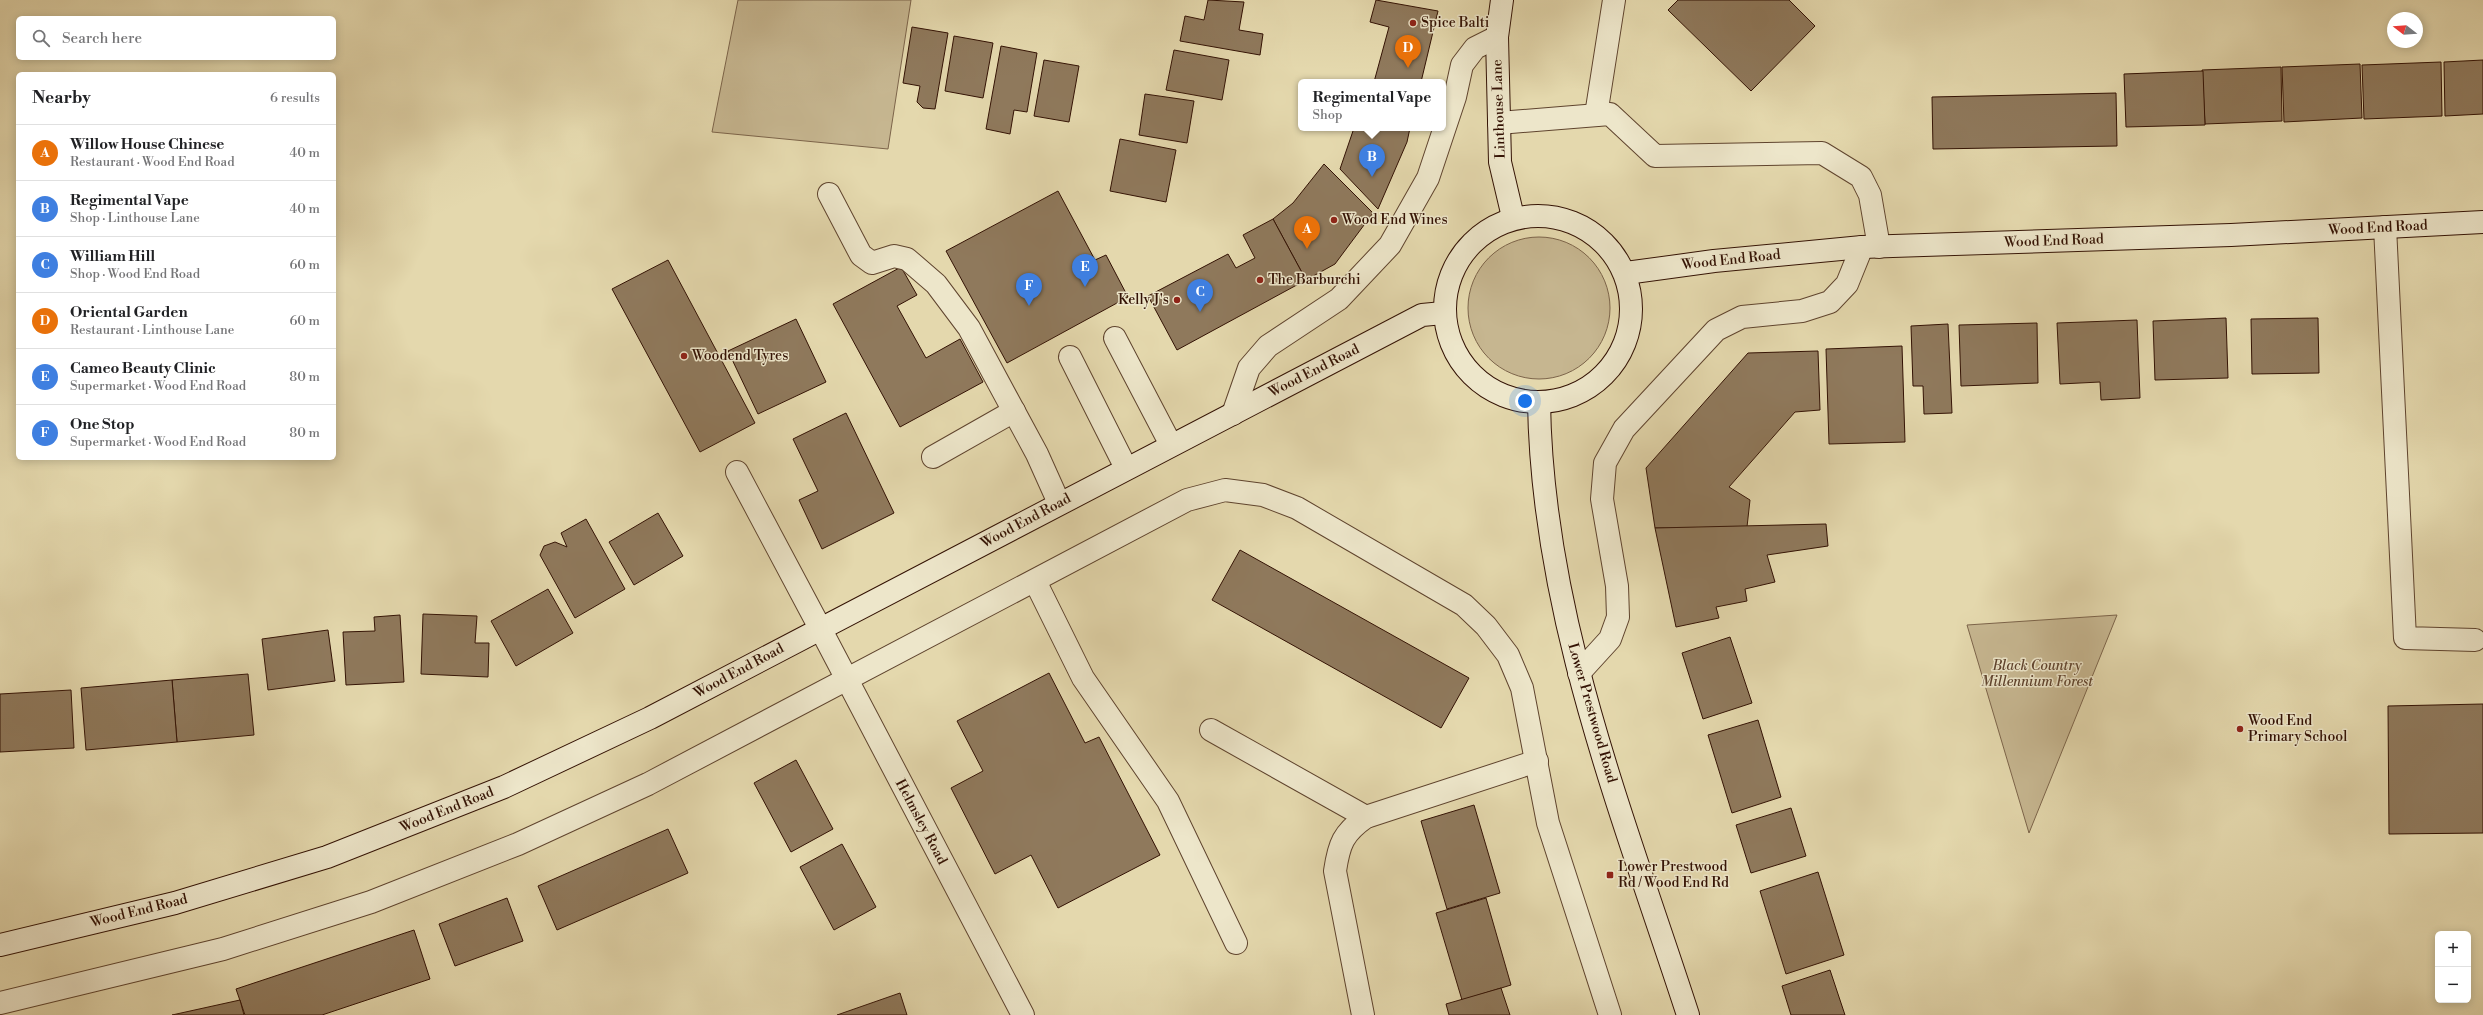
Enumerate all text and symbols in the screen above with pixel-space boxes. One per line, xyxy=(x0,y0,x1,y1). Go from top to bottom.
north arrow xyxy=(2387,12,2423,48)
place label: Spice Balti xyxy=(1421,14,1490,32)
search box xyxy=(16,16,336,60)
marker: Spice Balti xyxy=(1408,18,1418,28)
icon: search xyxy=(30,27,52,49)
text: Search here xyxy=(62,29,142,48)
pin: D xyxy=(1395,35,1421,68)
street label: Linthouse Lane xyxy=(1488,59,1510,159)
popup xyxy=(1298,79,1446,131)
text: Nearby xyxy=(32,87,91,109)
text: Regimental Vape xyxy=(1313,88,1431,107)
text: 6 results xyxy=(270,90,320,106)
text: Shop xyxy=(1313,107,1343,123)
text: Willow House Chinese xyxy=(70,135,224,154)
pin: B xyxy=(1359,144,1385,177)
text: A xyxy=(40,145,50,161)
text: 40 m xyxy=(290,145,320,161)
text: Restaurant · Wood End Road xyxy=(70,154,235,170)
text: Regimental Vape xyxy=(70,191,189,210)
text: B xyxy=(40,201,50,217)
text: 40 m xyxy=(290,201,320,217)
text: Shop · Linthouse Lane xyxy=(70,210,200,226)
place label: Wood End Wines xyxy=(1341,211,1448,229)
marker: Wood End Wines xyxy=(1329,215,1339,225)
pin: A xyxy=(1294,216,1320,249)
street label: Wood End Road xyxy=(2327,216,2428,240)
street label: Wood End Road xyxy=(2003,230,2104,252)
street label: Wood End Road xyxy=(1680,246,1782,274)
text: William Hill xyxy=(70,247,155,266)
pin: E xyxy=(1072,254,1098,287)
text: C xyxy=(40,257,50,273)
text: 60 m xyxy=(289,257,320,273)
text: Shop · Wood End Road xyxy=(70,266,200,282)
place label: The Barburchi xyxy=(1268,271,1361,289)
pin: F xyxy=(1016,273,1042,306)
marker: The Barburchi xyxy=(1255,275,1265,285)
pin: C xyxy=(1187,279,1213,312)
place label: Kelly J's xyxy=(1118,291,1169,309)
marker: Kelly J's xyxy=(1172,295,1182,305)
text: Oriental Garden xyxy=(70,303,188,322)
text: D xyxy=(40,313,50,329)
text: 60 m xyxy=(289,313,320,329)
text: Restaurant · Linthouse Lane xyxy=(70,322,234,338)
street label: Wood End Road xyxy=(1265,340,1363,402)
place label: Woodend Tyres xyxy=(691,347,788,365)
marker: Woodend Tyres xyxy=(679,351,689,361)
text: Cameo Beauty Clinic xyxy=(70,359,216,378)
text: E xyxy=(40,369,50,385)
text: 80 m xyxy=(289,369,320,385)
text: Supermarket · Wood End Road xyxy=(70,378,246,394)
your location xyxy=(1515,391,1535,411)
text: One Stop xyxy=(70,415,135,434)
text: F xyxy=(40,425,50,441)
text: 80 m xyxy=(289,425,320,441)
text: Supermarket · Wood End Road xyxy=(70,434,246,450)
street label: Wood End Road xyxy=(977,490,1074,553)
street label: Wood End Road xyxy=(690,640,787,703)
street label: Lower Prestwood Road xyxy=(1563,641,1621,785)
park label: Black Country Millennium Forest xyxy=(1981,657,2093,691)
place label: Wood End Primary School xyxy=(2247,712,2347,746)
marker: Wood End Primary School xyxy=(2235,724,2245,734)
street label: Helmsley Road xyxy=(891,776,951,868)
street label: Wood End Road xyxy=(397,783,497,837)
place label: Lower Prestwood Rd / Wood End Rd xyxy=(1618,858,1729,892)
marker: Lower Prestwood Rd / Wood End Rd xyxy=(1605,870,1615,880)
street label: Wood End Road xyxy=(88,890,190,932)
map controls xyxy=(2435,931,2471,1003)
button: + xyxy=(2435,931,2471,967)
button: − xyxy=(2435,967,2471,1003)

